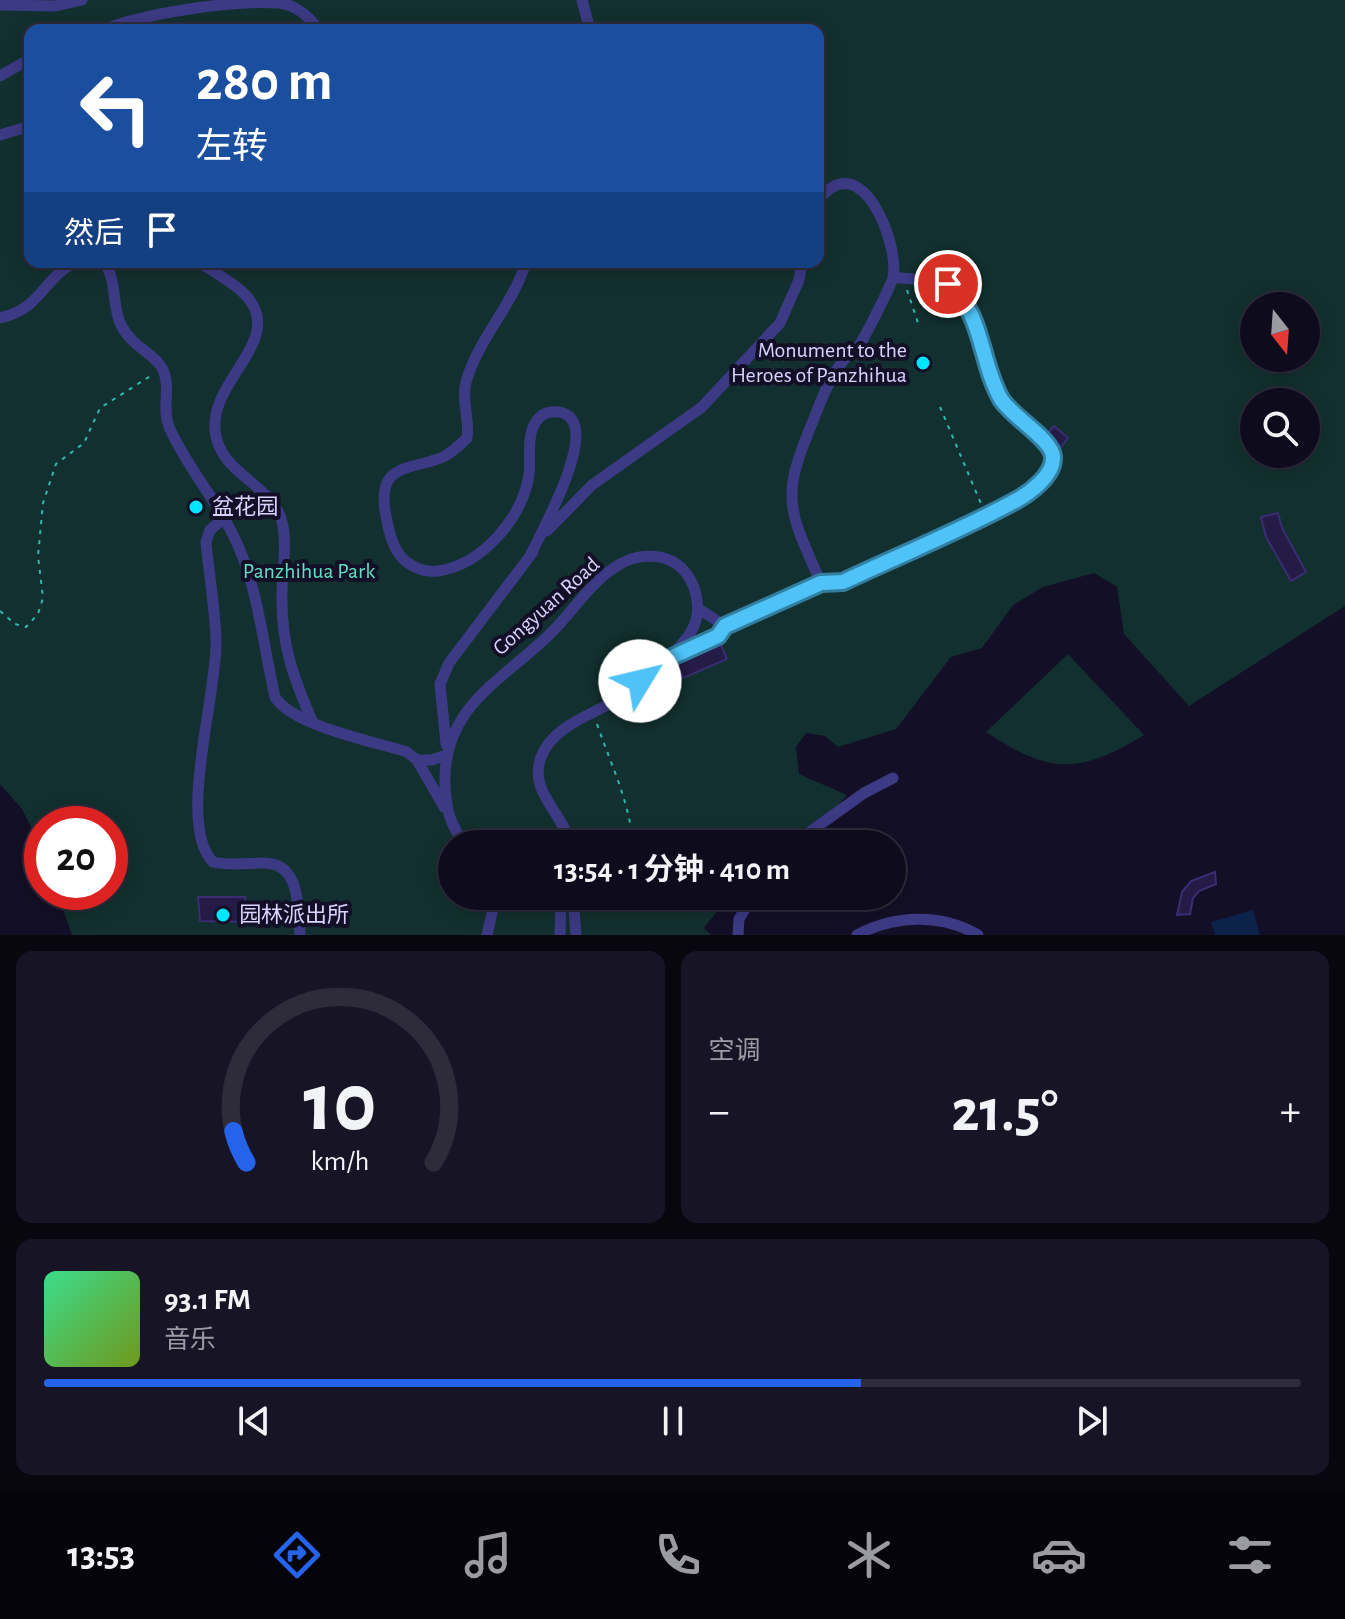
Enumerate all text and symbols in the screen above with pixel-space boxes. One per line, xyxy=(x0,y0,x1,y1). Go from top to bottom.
text: 280 m xyxy=(196,54,333,110)
icon: left xyxy=(64,56,168,160)
text: 左转 xyxy=(196,129,268,165)
icon: arrive xyxy=(140,208,184,252)
text: 然后 xyxy=(64,219,124,249)
pin xyxy=(914,250,982,318)
icon: arrive xyxy=(926,262,970,306)
north arrow xyxy=(1240,292,1320,372)
map controls xyxy=(1240,292,1320,468)
place label: Monument to the Heroes of Panzhihua xyxy=(731,339,907,386)
marker: Monument to the Heroes of Panzhihua xyxy=(914,354,932,372)
button: search xyxy=(1240,388,1320,468)
place label: 盆花园 xyxy=(212,495,278,518)
marker: 盆花园 xyxy=(187,498,205,516)
street label: Gongyuan Road xyxy=(489,553,603,659)
park label: Panzhihua Park xyxy=(243,560,375,582)
position arrow xyxy=(598,639,682,723)
speed limit sign: 20 xyxy=(24,806,128,910)
text: 13:54 · 1 分钟 · 410 m xyxy=(554,855,790,885)
place label: 园林派出所 xyxy=(239,903,349,926)
marker: 园林派出所 xyxy=(214,906,232,924)
text: 空调 xyxy=(709,1038,761,1064)
text: 10 xyxy=(304,1062,377,1146)
text: 21.5° xyxy=(951,1082,1058,1142)
text: − xyxy=(709,1090,730,1134)
text: + xyxy=(1280,1090,1301,1134)
text: km/h xyxy=(311,1147,370,1176)
text: 93.1 FM xyxy=(164,1285,251,1315)
text: 音乐 xyxy=(164,1327,216,1353)
icon: previous xyxy=(232,1399,276,1443)
icon: pause xyxy=(651,1399,695,1443)
icon: next xyxy=(1070,1399,1114,1443)
icon: directions xyxy=(269,1527,325,1583)
icon: music xyxy=(460,1527,516,1583)
icon: phone xyxy=(650,1527,706,1583)
icon: climate xyxy=(841,1527,897,1583)
icon: car xyxy=(1031,1527,1087,1583)
icon: filters xyxy=(1222,1527,1278,1583)
text: 13:53 xyxy=(67,1537,135,1573)

